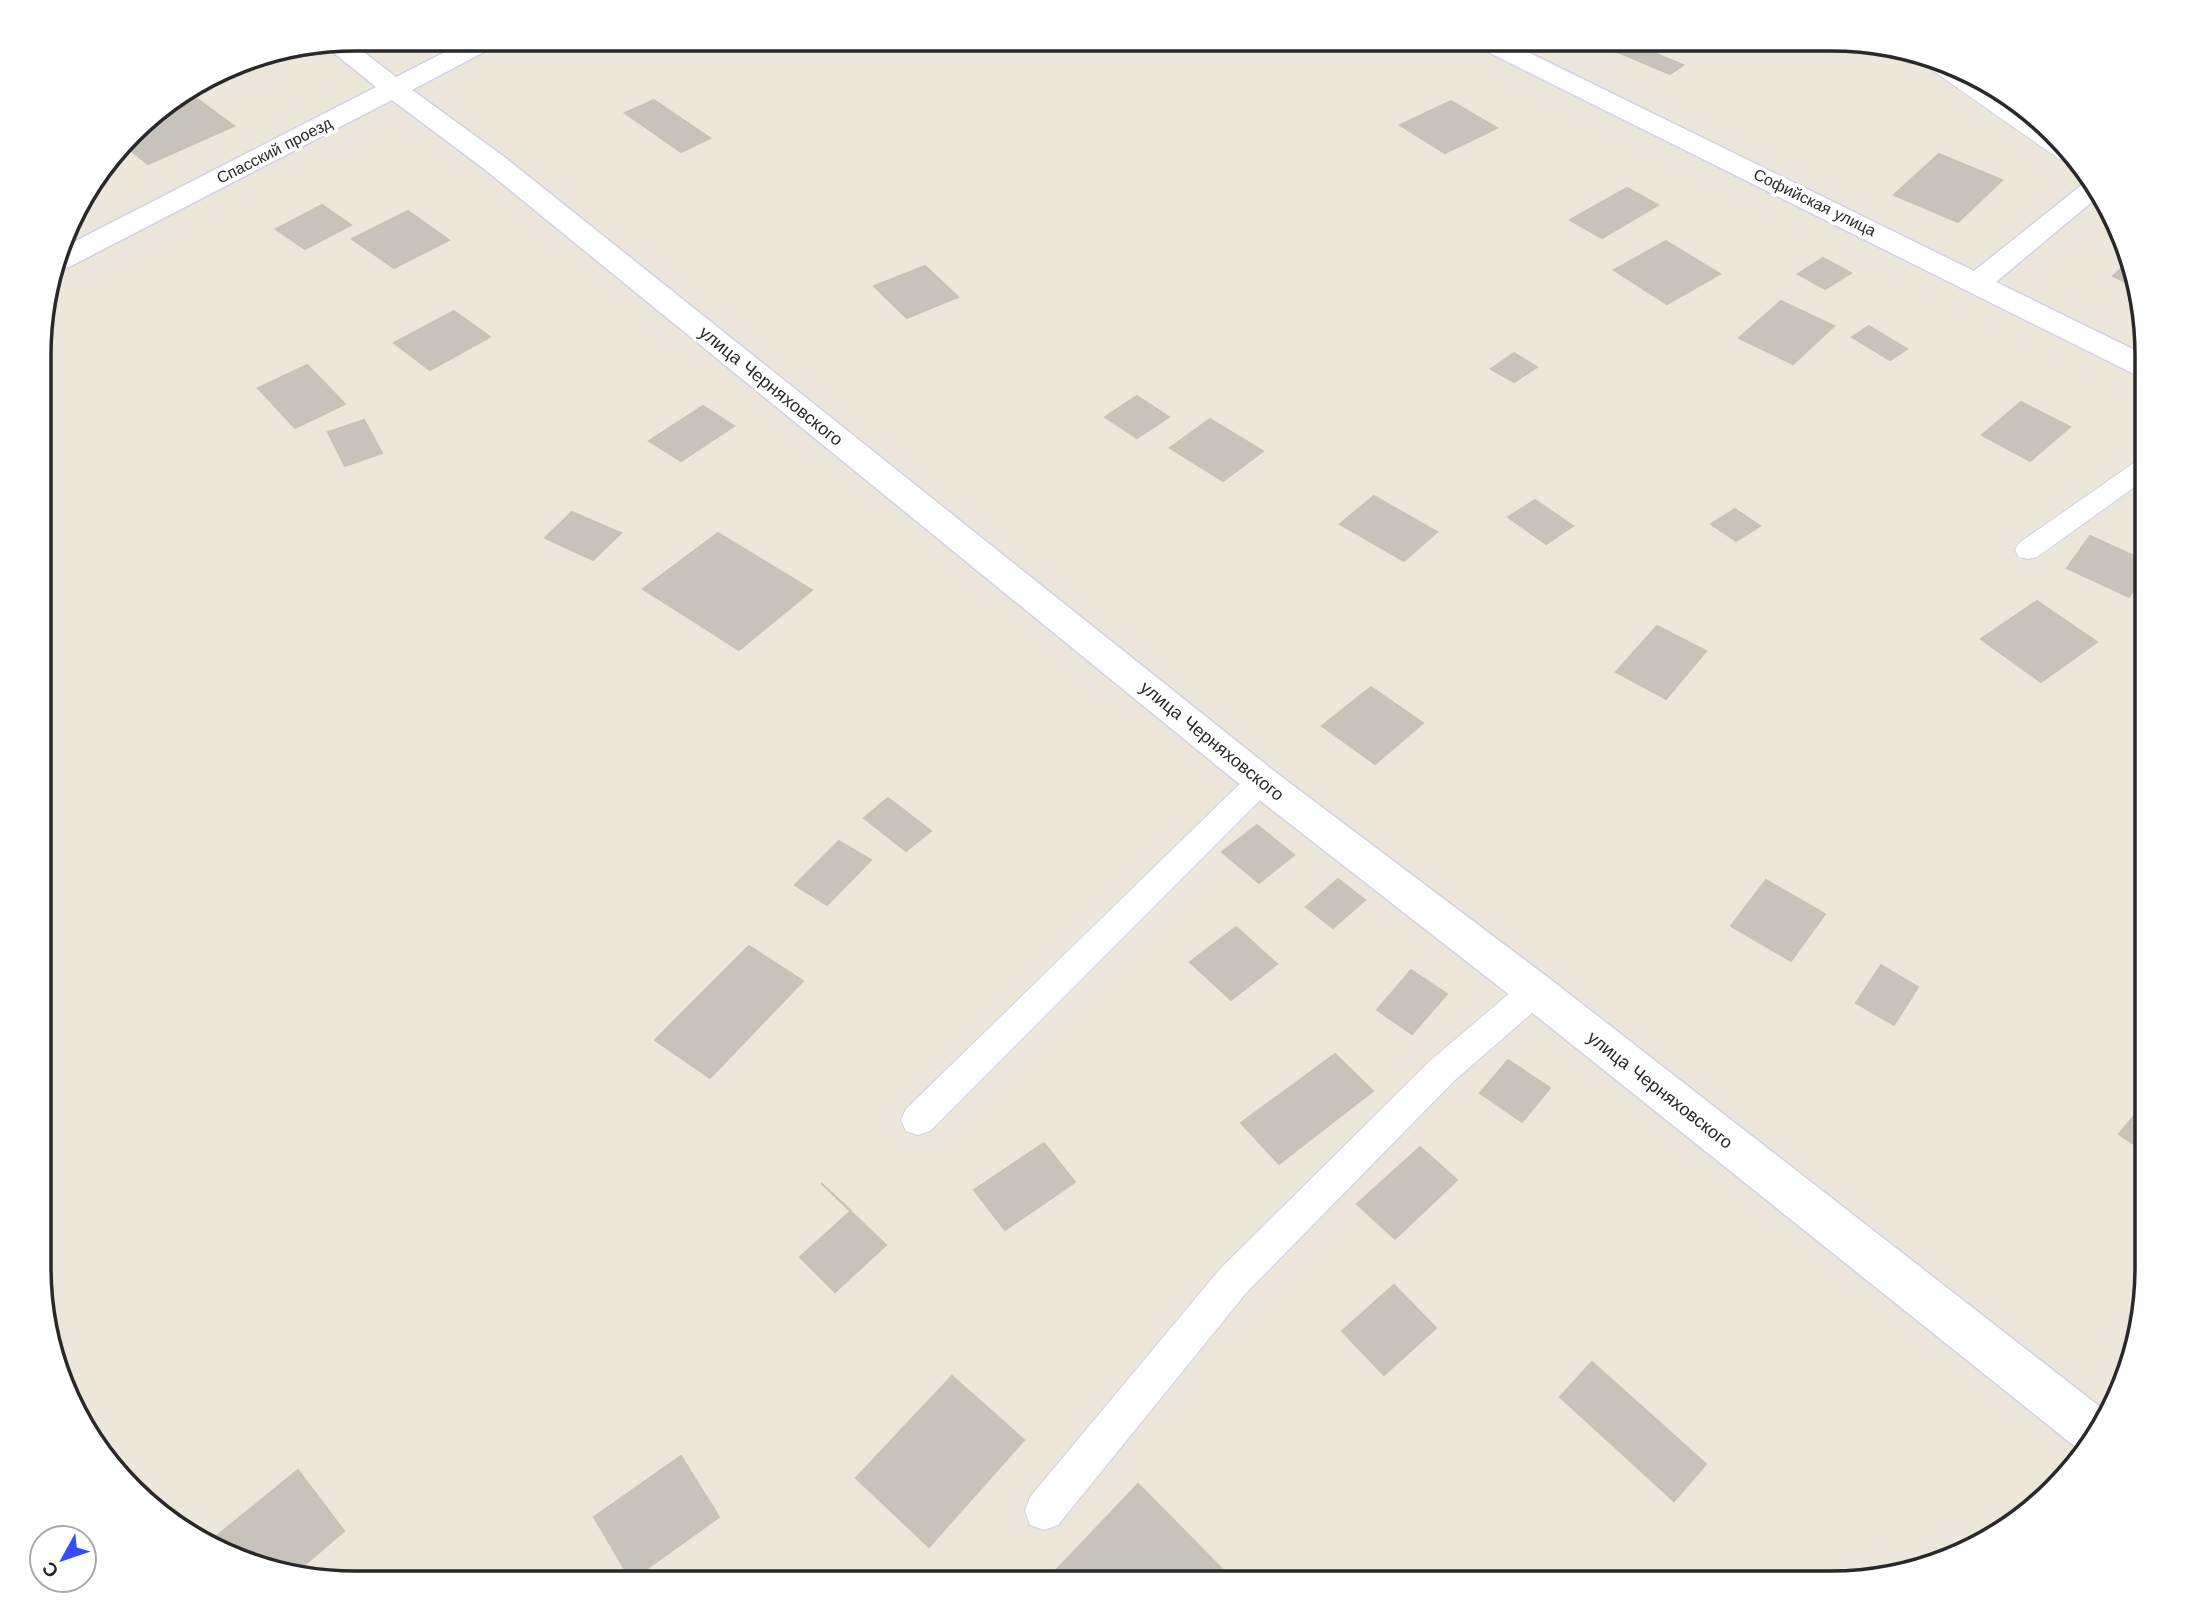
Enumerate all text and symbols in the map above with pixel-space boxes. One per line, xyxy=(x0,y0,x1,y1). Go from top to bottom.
street label: Спасский проезд xyxy=(213,113,336,188)
street label: Софийская улица xyxy=(1750,165,1879,240)
street label: улица Черняховского xyxy=(695,321,847,450)
street label: улица Черняховского xyxy=(1136,676,1288,805)
street label: улица Черняховского xyxy=(1583,1026,1737,1153)
north arrow xyxy=(28,1524,98,1594)
text: С xyxy=(37,1557,64,1582)

